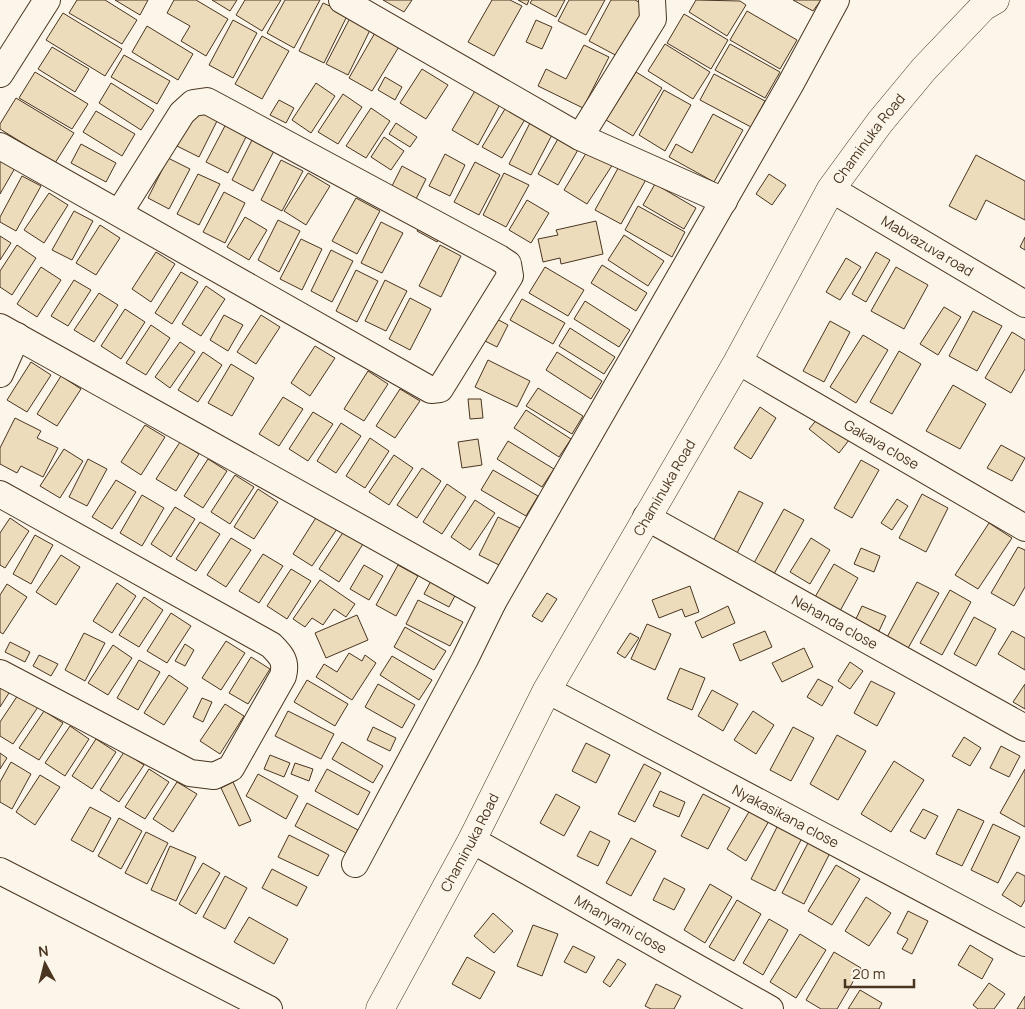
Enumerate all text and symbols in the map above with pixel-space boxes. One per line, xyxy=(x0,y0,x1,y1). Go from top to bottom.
street label: Chaminuka Road xyxy=(828,89,909,187)
street label: Mabvazuva road xyxy=(878,211,977,280)
street label: Gakava close xyxy=(841,415,923,473)
street label: Chaminuka Road xyxy=(628,436,699,539)
street label: Nehanda close xyxy=(789,590,881,653)
street label: Nyakasikana close xyxy=(729,780,843,852)
street label: Chaminuka Road xyxy=(436,790,503,895)
street label: Mhanyami close xyxy=(571,890,671,958)
north arrow xyxy=(20,939,70,989)
text: N xyxy=(37,941,50,961)
scale bar xyxy=(845,956,914,988)
text: 20 m xyxy=(852,963,885,984)

